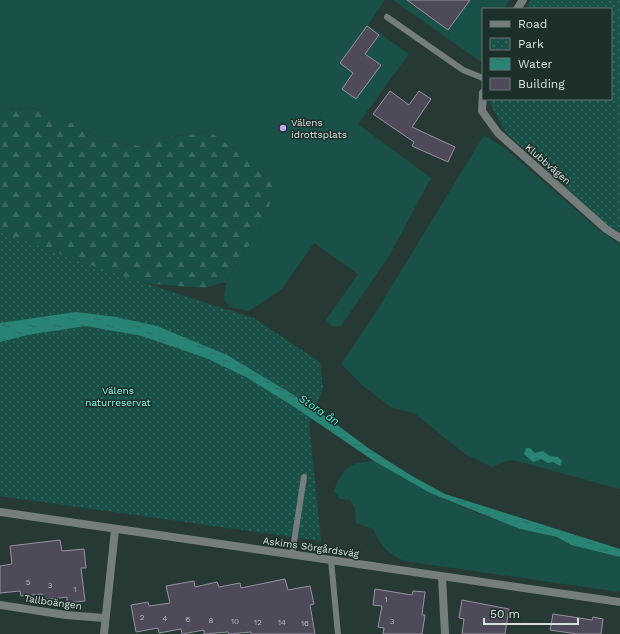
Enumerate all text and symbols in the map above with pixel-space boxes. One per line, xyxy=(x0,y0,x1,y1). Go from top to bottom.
legend xyxy=(482,8,612,100)
text: Road xyxy=(518,17,547,31)
text: Park xyxy=(518,37,544,51)
text: Water xyxy=(518,57,553,71)
text: Building xyxy=(518,77,565,91)
place label: Välens idrottsplats xyxy=(291,117,347,140)
marker: Välens idrottsplats xyxy=(278,123,288,133)
street label: Klubbvägen xyxy=(523,141,573,187)
park label: Välens naturreservat xyxy=(85,385,152,408)
water label: Stora ån xyxy=(296,392,342,428)
street label: Askims Sörgårdsväg xyxy=(262,535,360,559)
house number: 5 xyxy=(26,578,31,587)
house number: 3 xyxy=(48,581,53,590)
house number: 1 xyxy=(73,585,77,594)
street label: Tallboängen xyxy=(23,593,83,611)
house number: 1 xyxy=(384,595,388,604)
scale bar xyxy=(484,600,578,626)
text: 50 m xyxy=(490,607,520,621)
house number: 2 xyxy=(140,613,145,622)
house number: 4 xyxy=(163,614,168,623)
house number: 6 xyxy=(186,615,191,624)
house number: 8 xyxy=(209,616,214,625)
house number: 10 xyxy=(231,617,239,626)
house number: 3 xyxy=(390,617,395,626)
house number: 12 xyxy=(254,618,262,627)
house number: 14 xyxy=(278,618,286,627)
house number: 16 xyxy=(301,619,309,628)

